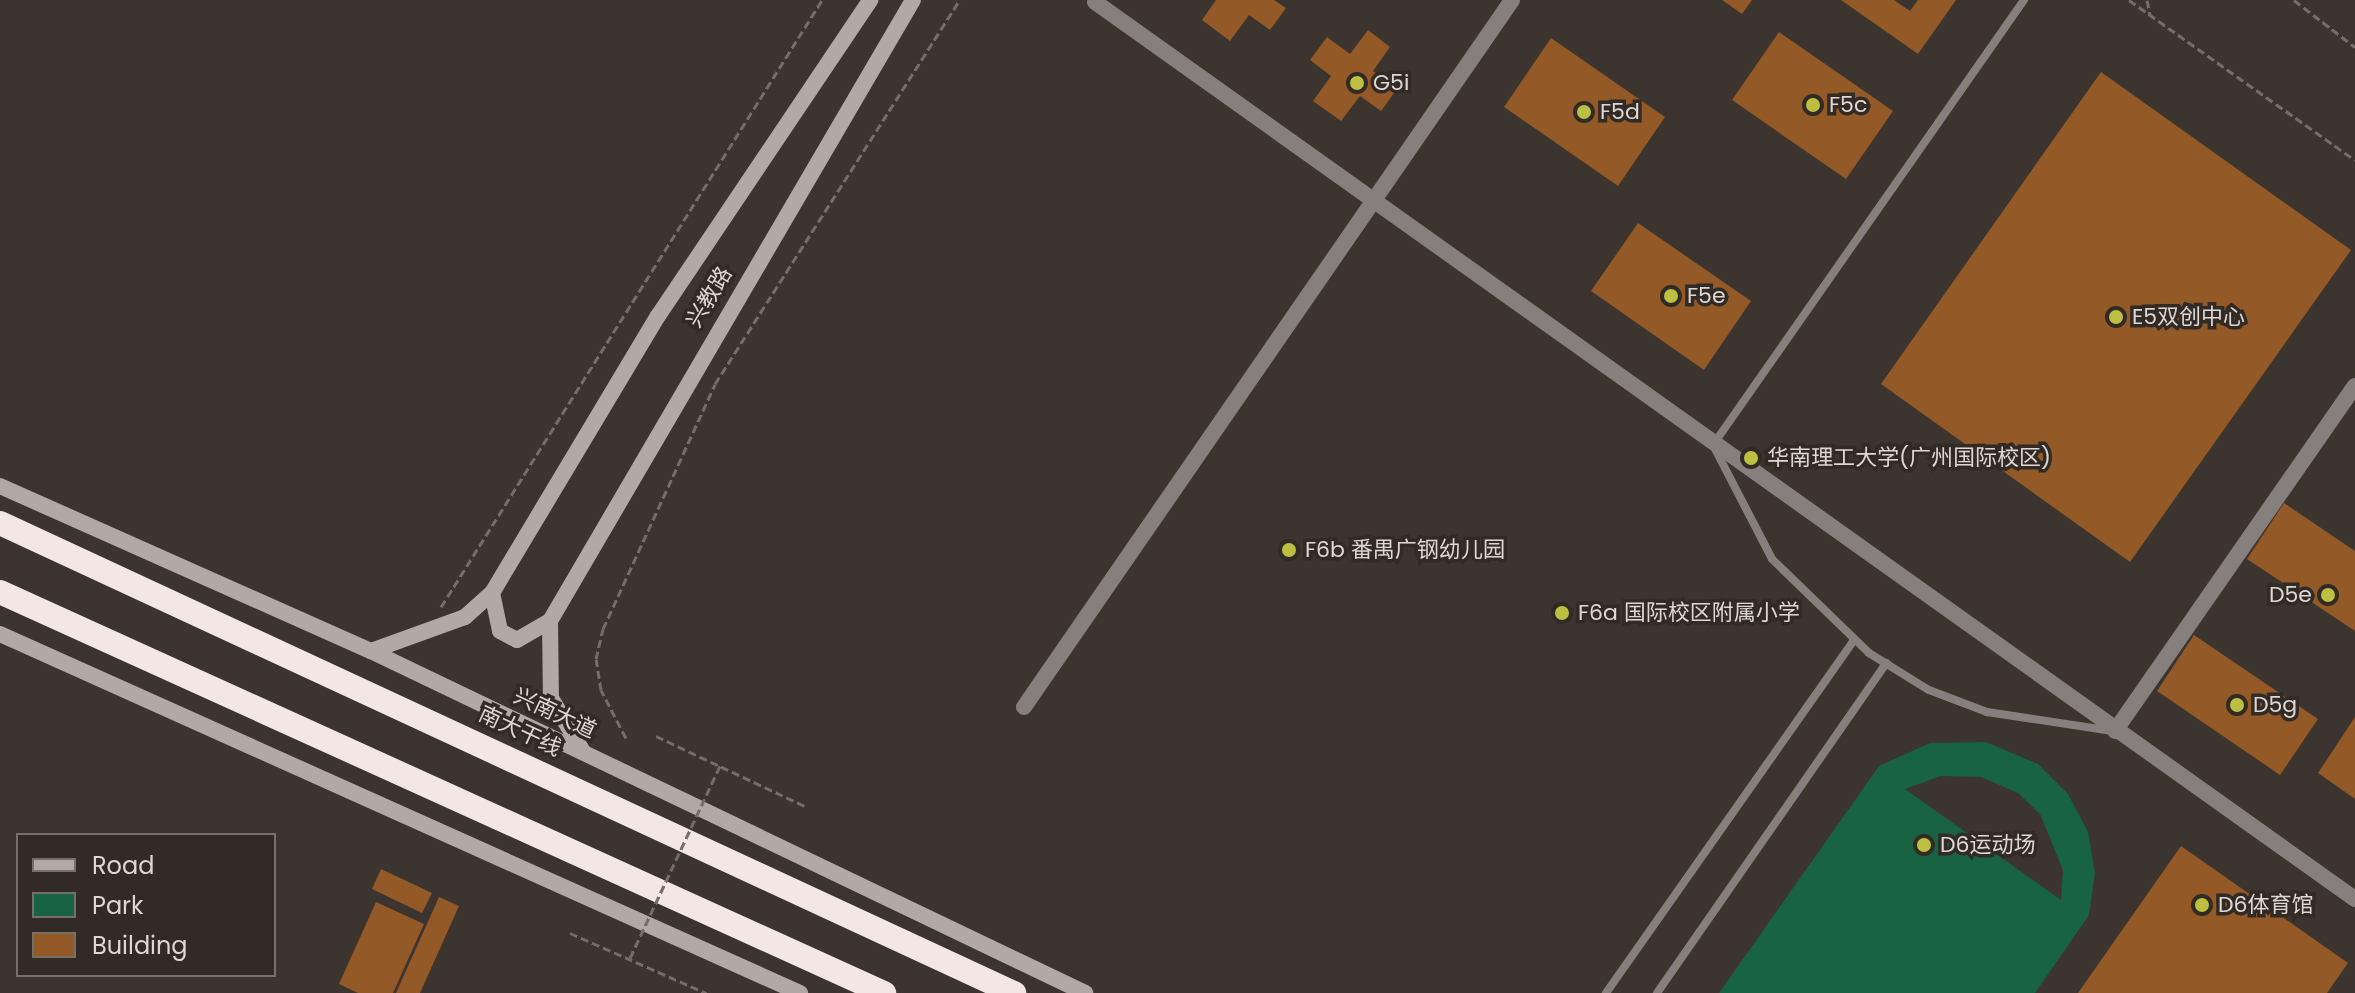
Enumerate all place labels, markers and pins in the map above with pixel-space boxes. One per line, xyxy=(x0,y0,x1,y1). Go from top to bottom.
place label: G5i xyxy=(1373,70,1409,96)
marker: G5i xyxy=(1348,74,1366,92)
place label: F5c xyxy=(1829,92,1867,118)
marker: F5c xyxy=(1804,96,1822,114)
place label: F5d xyxy=(1600,99,1640,125)
marker: F5d xyxy=(1575,103,1593,121)
place label: F5e xyxy=(1687,283,1726,309)
marker: F5e xyxy=(1662,287,1680,305)
place label: E5双创中心 xyxy=(2132,304,2245,330)
marker: E5双创中心 xyxy=(2107,308,2125,326)
place label: 华南理工大学(广州国际校区) xyxy=(1767,445,2051,471)
marker: 华南理工大学(广州国际校区) xyxy=(1742,449,1760,467)
place label: F6b 番禺广钢幼儿园 xyxy=(1305,537,1505,563)
marker: F6b 番禺广钢幼儿园 xyxy=(1280,541,1298,559)
place label: D5e xyxy=(2269,582,2312,608)
marker: D5e xyxy=(2319,586,2337,604)
place label: F6a 国际校区附属小学 xyxy=(1578,600,1800,626)
marker: F6a 国际校区附属小学 xyxy=(1553,604,1571,622)
place label: D5g xyxy=(2253,692,2297,718)
marker: D5g xyxy=(2228,696,2246,714)
place label: D6运动场 xyxy=(1940,832,2036,858)
marker: D6运动场 xyxy=(1915,836,1933,854)
place label: D6体育馆 xyxy=(2218,892,2314,918)
marker: D6体育馆 xyxy=(2193,896,2211,914)

